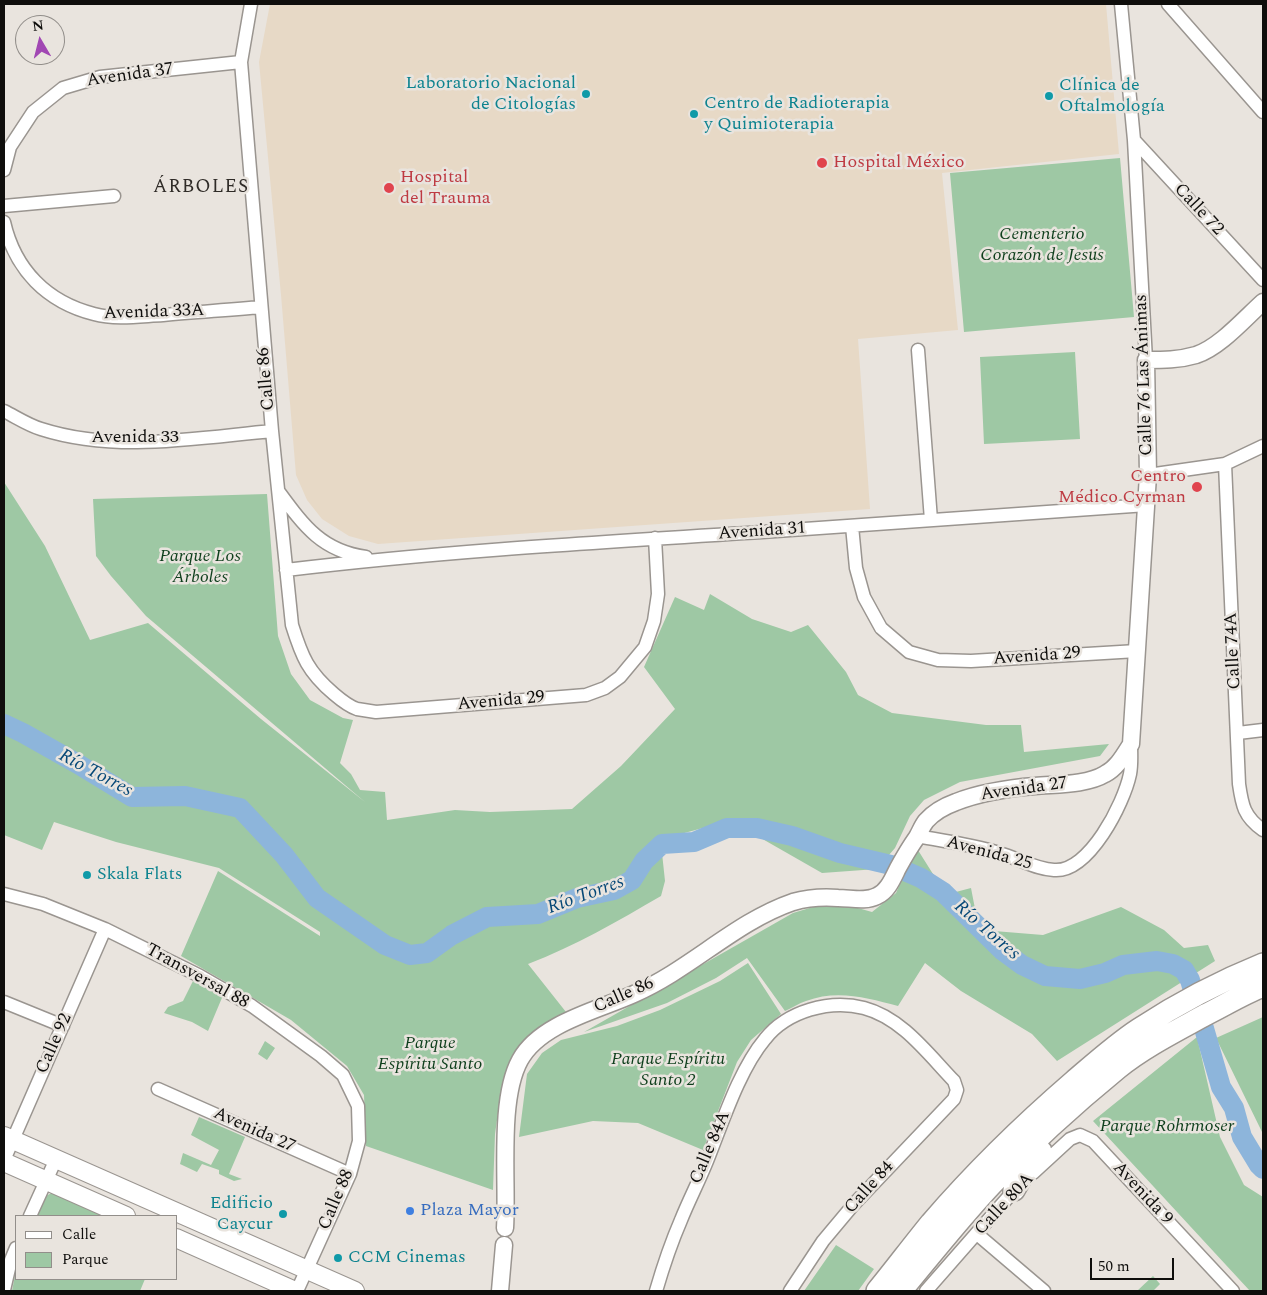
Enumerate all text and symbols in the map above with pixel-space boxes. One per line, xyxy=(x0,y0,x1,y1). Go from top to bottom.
text: N xyxy=(31,14,45,37)
north arrow xyxy=(15,15,65,65)
street label: Avenida 37 xyxy=(85,59,175,93)
place label: Laboratorio Nacional de Citologías xyxy=(405,73,576,116)
place label: Clínica de Oftalmología xyxy=(1059,75,1165,118)
marker: Laboratorio Nacional de Citologías xyxy=(580,88,592,100)
marker: Clínica de Oftalmología xyxy=(1043,90,1055,102)
place label: Centro de Radioterapia y Quimioterapia xyxy=(704,93,890,136)
marker: Centro de Radioterapia y Quimioterapia xyxy=(688,108,700,120)
place label: Hospital México xyxy=(833,152,964,174)
marker: Hospital México xyxy=(815,156,829,170)
place label: Hospital del Trauma xyxy=(400,167,491,210)
district label: ÁRBOLES xyxy=(152,177,250,199)
street label: Calle 72 xyxy=(1168,179,1228,241)
marker: Hospital del Trauma xyxy=(382,181,396,195)
park label: Cementerio Corazón de Jesús xyxy=(980,224,1104,266)
street label: Calle 76 Las Ánimas xyxy=(1131,294,1159,456)
street label: Avenida 33A xyxy=(103,300,205,326)
street label: Calle 86 xyxy=(253,346,281,412)
street label: Avenida 33 xyxy=(91,427,179,449)
place label: Centro Médico Cyrman xyxy=(1058,466,1186,508)
marker: Centro Médico Cyrman xyxy=(1190,480,1204,494)
street label: Avenida 31 xyxy=(718,518,806,546)
park label: Parque Los Árboles xyxy=(159,546,241,588)
street label: Calle 74A xyxy=(1221,612,1247,690)
street label: Avenida 29 xyxy=(993,643,1081,671)
street label: Avenida 29 xyxy=(456,687,546,717)
water label: Río Torres xyxy=(54,745,136,803)
street label: Avenida 27 xyxy=(979,773,1069,807)
street label: Avenida 25 xyxy=(944,832,1034,876)
place label: Skala Flats xyxy=(97,864,183,886)
marker: Skala Flats xyxy=(81,869,93,881)
water label: Río Torres xyxy=(545,872,627,920)
water label: Río Torres xyxy=(948,896,1024,966)
street label: Transversal 88 xyxy=(142,940,252,1014)
street label: Calle 86 xyxy=(591,973,657,1019)
street label: Calle 92 xyxy=(32,1011,78,1077)
park label: Parque Espíritu Santo xyxy=(378,1033,482,1076)
park label: Parque Espíritu Santo 2 xyxy=(611,1049,725,1092)
street label: Avenida 27 xyxy=(210,1103,298,1159)
street label: Calle 84A xyxy=(686,1108,736,1188)
park label: Parque Rohrmoser xyxy=(1100,1116,1234,1138)
street label: Calle 84 xyxy=(841,1157,899,1219)
street label: Avenida 9 xyxy=(1107,1158,1177,1230)
street label: Calle 88 xyxy=(315,1167,359,1233)
street label: Calle 80A xyxy=(971,1169,1039,1241)
place label: Edificio Caycur xyxy=(210,1193,273,1236)
place label: Plaza Mayor xyxy=(420,1200,519,1222)
marker: Plaza Mayor xyxy=(404,1205,416,1217)
marker: Edificio Caycur xyxy=(277,1208,289,1220)
legend xyxy=(15,1215,178,1280)
text: Calle xyxy=(62,1223,96,1246)
place label: CCM Cinemas xyxy=(348,1247,466,1269)
text: Parque xyxy=(62,1248,109,1271)
scale bar xyxy=(1092,1248,1176,1280)
marker: CCM Cinemas xyxy=(332,1252,344,1264)
text: 50 m xyxy=(1098,1255,1130,1278)

